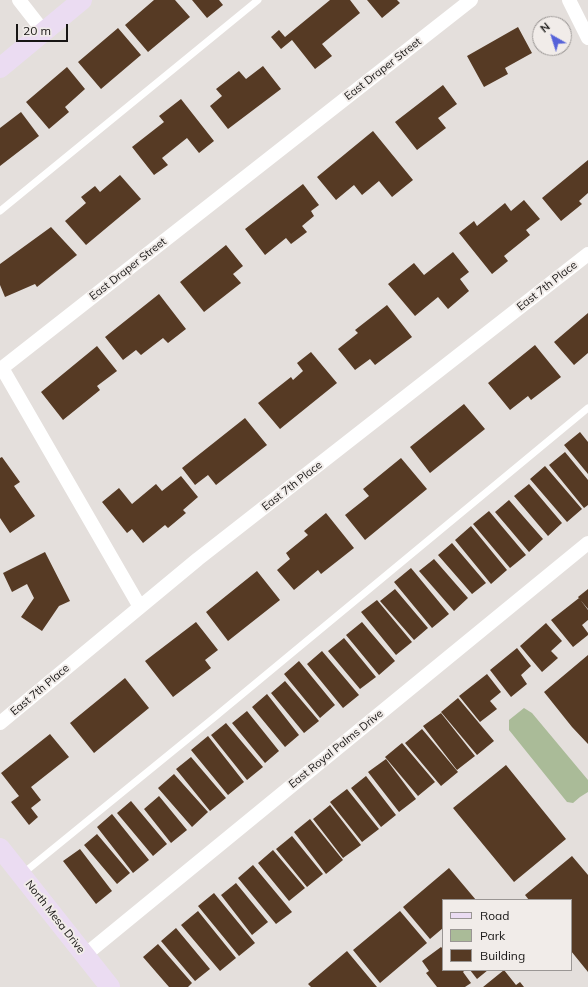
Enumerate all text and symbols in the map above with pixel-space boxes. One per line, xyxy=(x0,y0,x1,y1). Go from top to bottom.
scale bar xyxy=(18,16,70,42)
north arrow xyxy=(532,16,572,56)
text: N xyxy=(537,19,553,36)
text: 20 m xyxy=(23,23,51,38)
street label: East Draper Street xyxy=(342,35,424,103)
street label: East Draper Street xyxy=(87,235,169,303)
street label: East 7th Place xyxy=(514,258,580,314)
street label: East 7th Place xyxy=(259,458,325,514)
street label: East 7th Place xyxy=(8,662,72,718)
street label: East Royal Palms Drive xyxy=(286,707,386,791)
street label: North Mesa Drive xyxy=(22,878,88,956)
legend xyxy=(442,899,572,971)
text: Road xyxy=(480,908,509,923)
text: Park xyxy=(480,928,505,943)
text: Building xyxy=(480,948,525,963)

